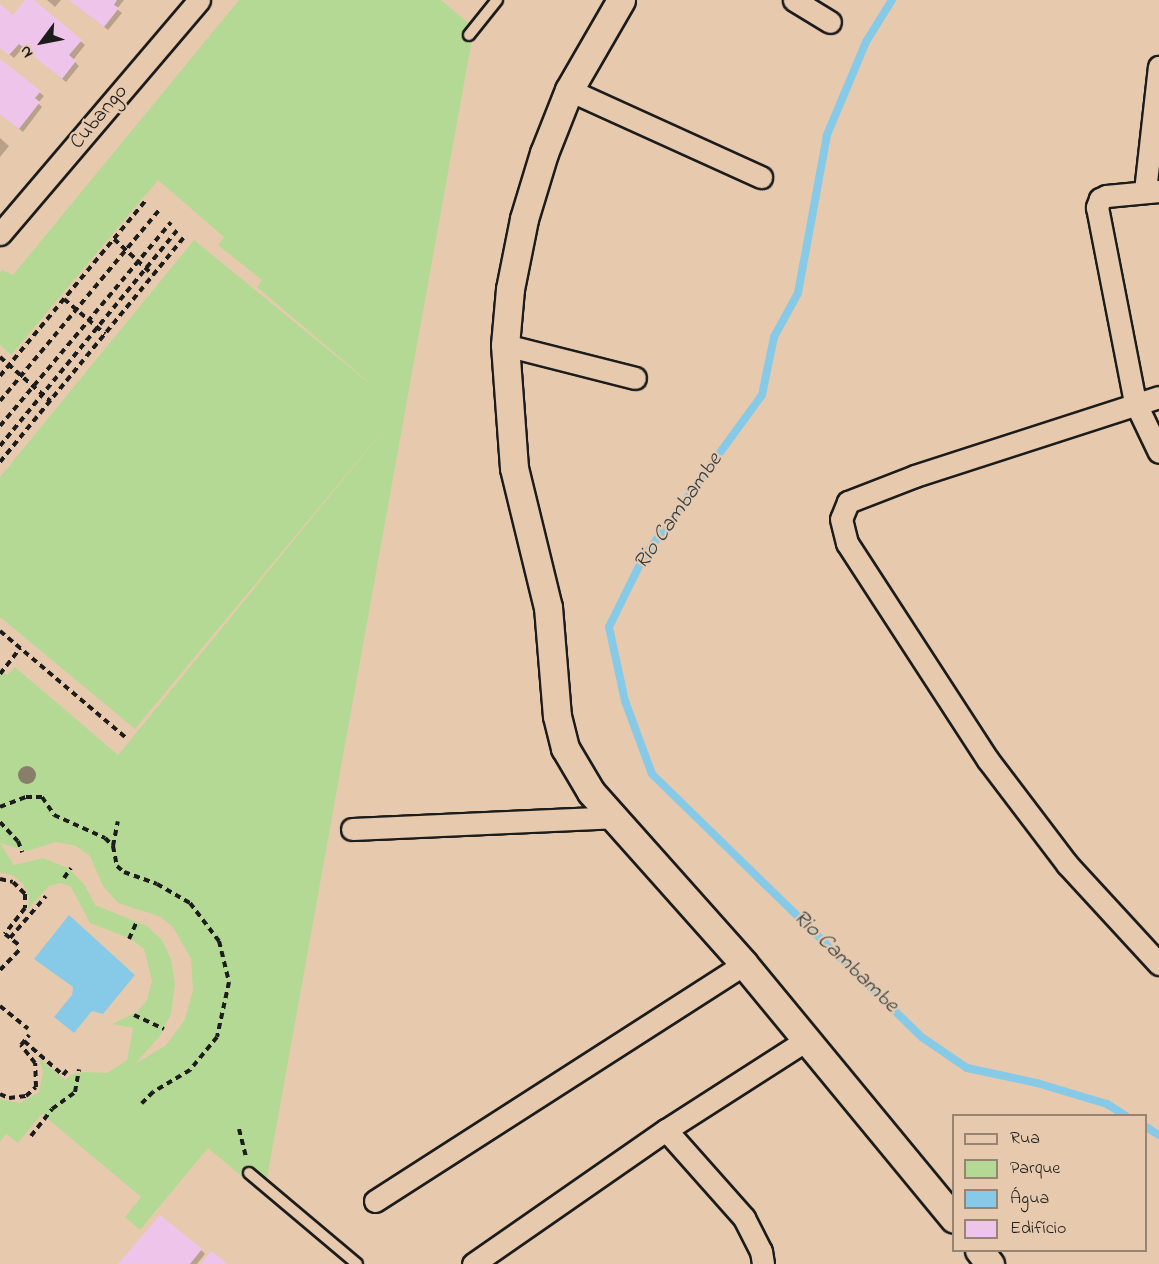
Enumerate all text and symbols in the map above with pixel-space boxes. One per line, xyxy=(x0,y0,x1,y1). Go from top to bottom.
north arrow xyxy=(12,12,72,72)
text: N xyxy=(14,41,40,62)
street label: Cubango xyxy=(65,80,133,154)
water label: Rio Cambambe xyxy=(629,449,729,575)
water label: Rio Cambambe xyxy=(787,905,903,1019)
legend xyxy=(952,1114,1147,1252)
text: Rua xyxy=(1010,1126,1040,1152)
text: Parque xyxy=(1010,1156,1060,1182)
text: Água xyxy=(1010,1186,1049,1212)
text: Edifício xyxy=(1010,1216,1066,1242)

